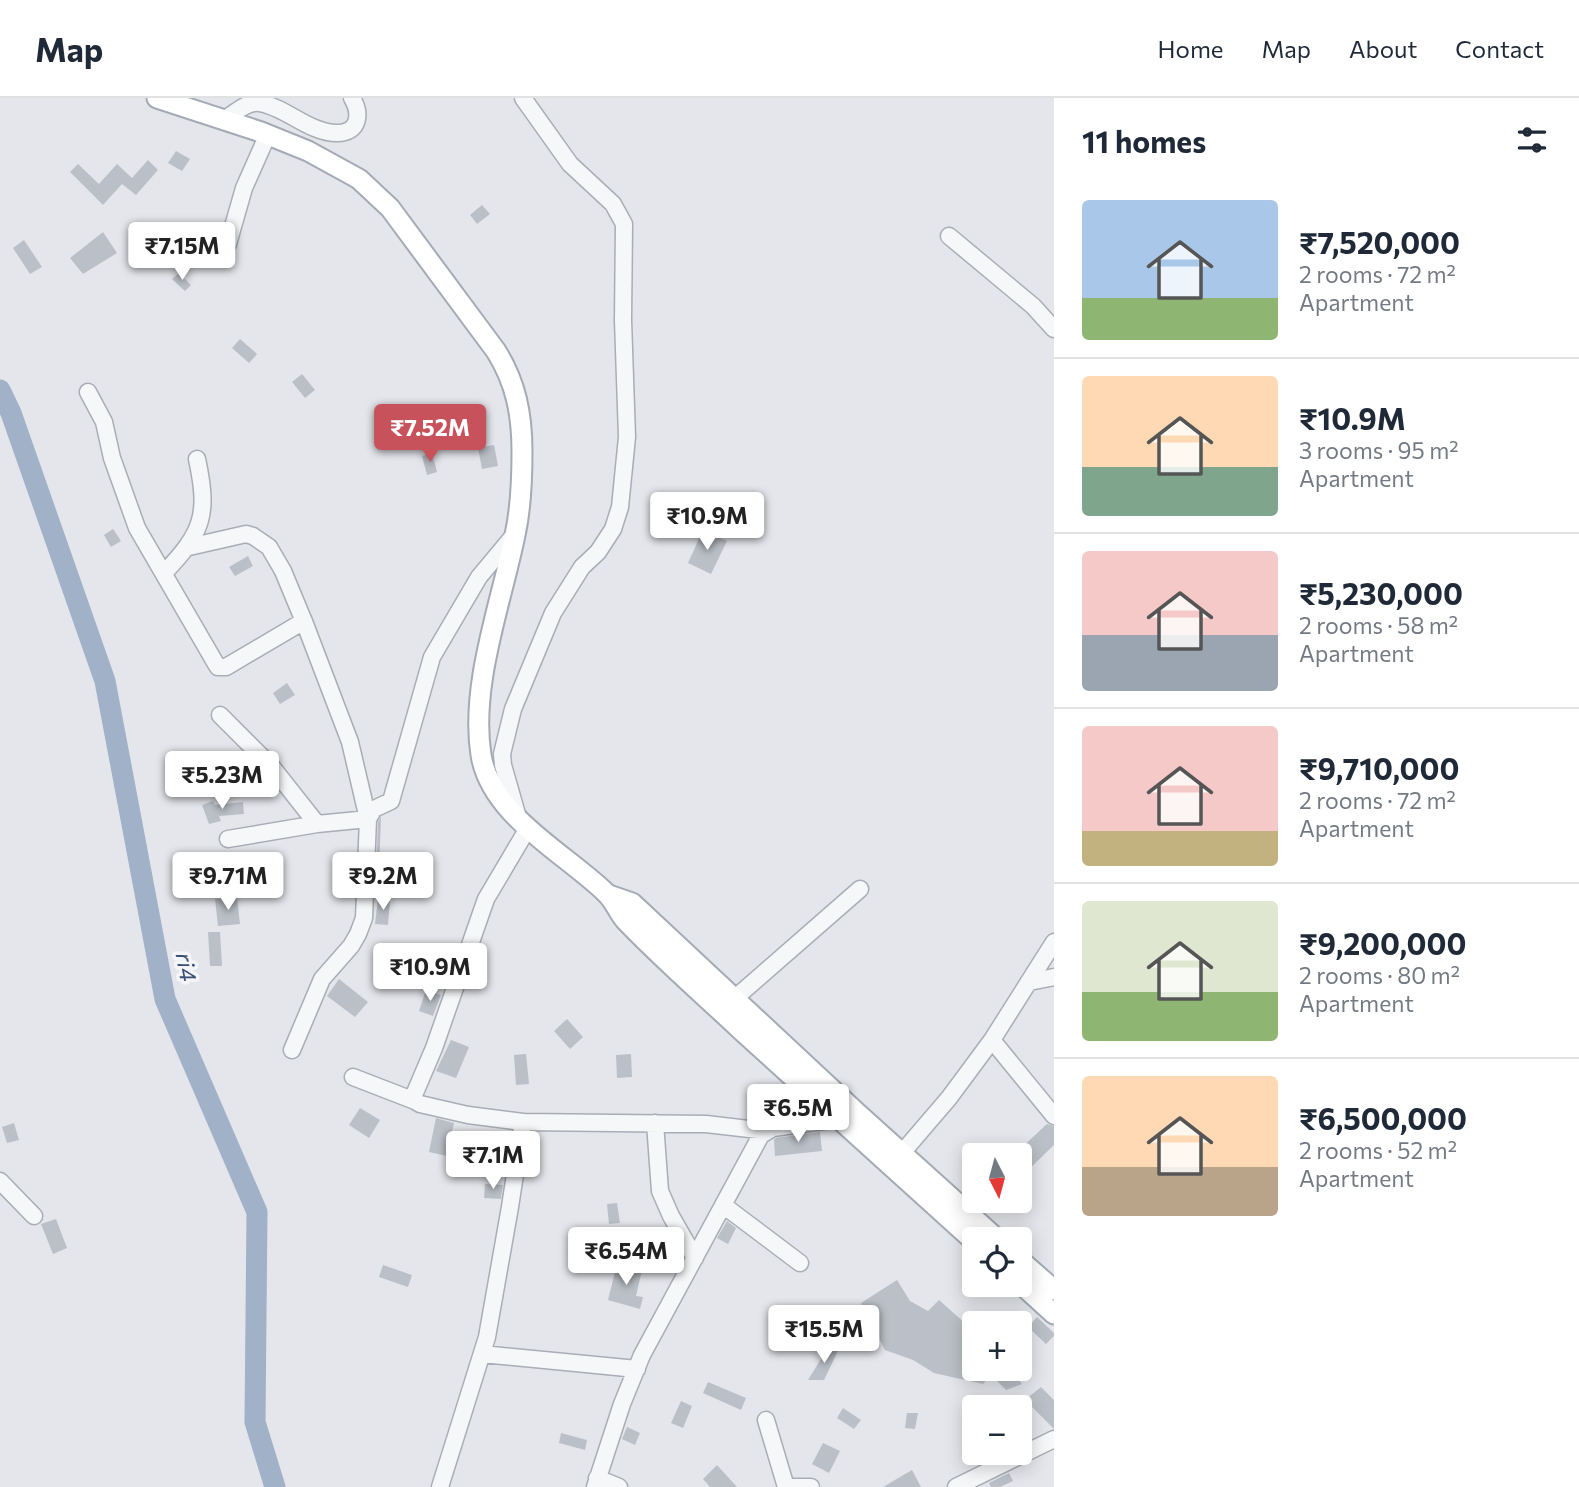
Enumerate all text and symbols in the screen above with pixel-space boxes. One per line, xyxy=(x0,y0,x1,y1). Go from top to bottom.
text: Map xyxy=(35,28,103,69)
text: Home xyxy=(1158,34,1224,63)
text: Map xyxy=(1262,34,1311,63)
text: About xyxy=(1349,34,1417,63)
text: Contact xyxy=(1455,34,1544,63)
icon: filters xyxy=(1513,121,1551,159)
text: 11 homes xyxy=(1082,122,1206,159)
pin: ₹7.15M xyxy=(125,222,239,282)
text: ₹7,520,000 xyxy=(1299,223,1460,260)
icon: home xyxy=(1138,228,1222,312)
text: ₹7.15M xyxy=(144,231,220,259)
text: 2 rooms · 72 m² xyxy=(1299,260,1456,288)
text: Apartment xyxy=(1299,288,1414,316)
text: ₹10.9M xyxy=(1299,399,1406,436)
pin: ₹7.52M xyxy=(373,404,487,464)
icon: home xyxy=(1138,404,1222,488)
text: ₹7.52M xyxy=(390,413,470,441)
text: 3 rooms · 95 m² xyxy=(1299,436,1458,464)
text: Apartment xyxy=(1299,464,1414,492)
pin: ₹10.9M xyxy=(650,492,764,552)
text: ₹10.9M xyxy=(666,501,748,529)
text: ₹5,230,000 xyxy=(1299,574,1463,611)
icon: home xyxy=(1138,579,1222,663)
text: 2 rooms · 58 m² xyxy=(1299,611,1458,639)
text: Apartment xyxy=(1299,639,1414,667)
text: ₹9,710,000 xyxy=(1299,749,1459,786)
pin: ₹5.23M xyxy=(165,752,279,811)
icon: home xyxy=(1138,754,1222,838)
text: ₹5.23M xyxy=(181,760,263,788)
text: 2 rooms · 72 m² xyxy=(1299,786,1456,814)
text: Apartment xyxy=(1299,814,1414,842)
pin: ₹9.71M xyxy=(171,852,285,912)
pin: ₹9.2M xyxy=(334,852,432,912)
text: ₹9.71M xyxy=(188,861,268,889)
text: ₹9.2M xyxy=(348,861,418,889)
text: ₹9,200,000 xyxy=(1299,924,1466,961)
icon: home xyxy=(1138,929,1222,1013)
pin: ₹10.9M xyxy=(373,944,487,1003)
water label: ri4 xyxy=(170,950,204,984)
text: ₹10.9M xyxy=(389,952,471,980)
text: 2 rooms · 80 m² xyxy=(1299,961,1460,989)
text: Apartment xyxy=(1299,989,1414,1017)
pin: ₹6.5M xyxy=(749,1084,847,1144)
text: ₹6.5M xyxy=(763,1093,833,1121)
text: ₹6,500,000 xyxy=(1299,1099,1467,1136)
icon: home xyxy=(1138,1104,1222,1188)
pin: ₹7.1M xyxy=(444,1132,542,1191)
text: 2 rooms · 52 m² xyxy=(1299,1136,1457,1164)
text: ₹7.1M xyxy=(462,1140,524,1168)
north arrow xyxy=(962,1143,1032,1213)
map controls xyxy=(962,1143,1032,1465)
text: Apartment xyxy=(1299,1164,1414,1192)
button: locate xyxy=(962,1227,1032,1297)
pin: ₹6.54M xyxy=(569,1228,683,1287)
text: ₹6.54M xyxy=(584,1236,668,1264)
pin: ₹15.5M xyxy=(767,1306,881,1365)
button: + xyxy=(962,1311,1032,1381)
text: ₹15.5M xyxy=(784,1314,864,1342)
button: − xyxy=(962,1395,1032,1465)

